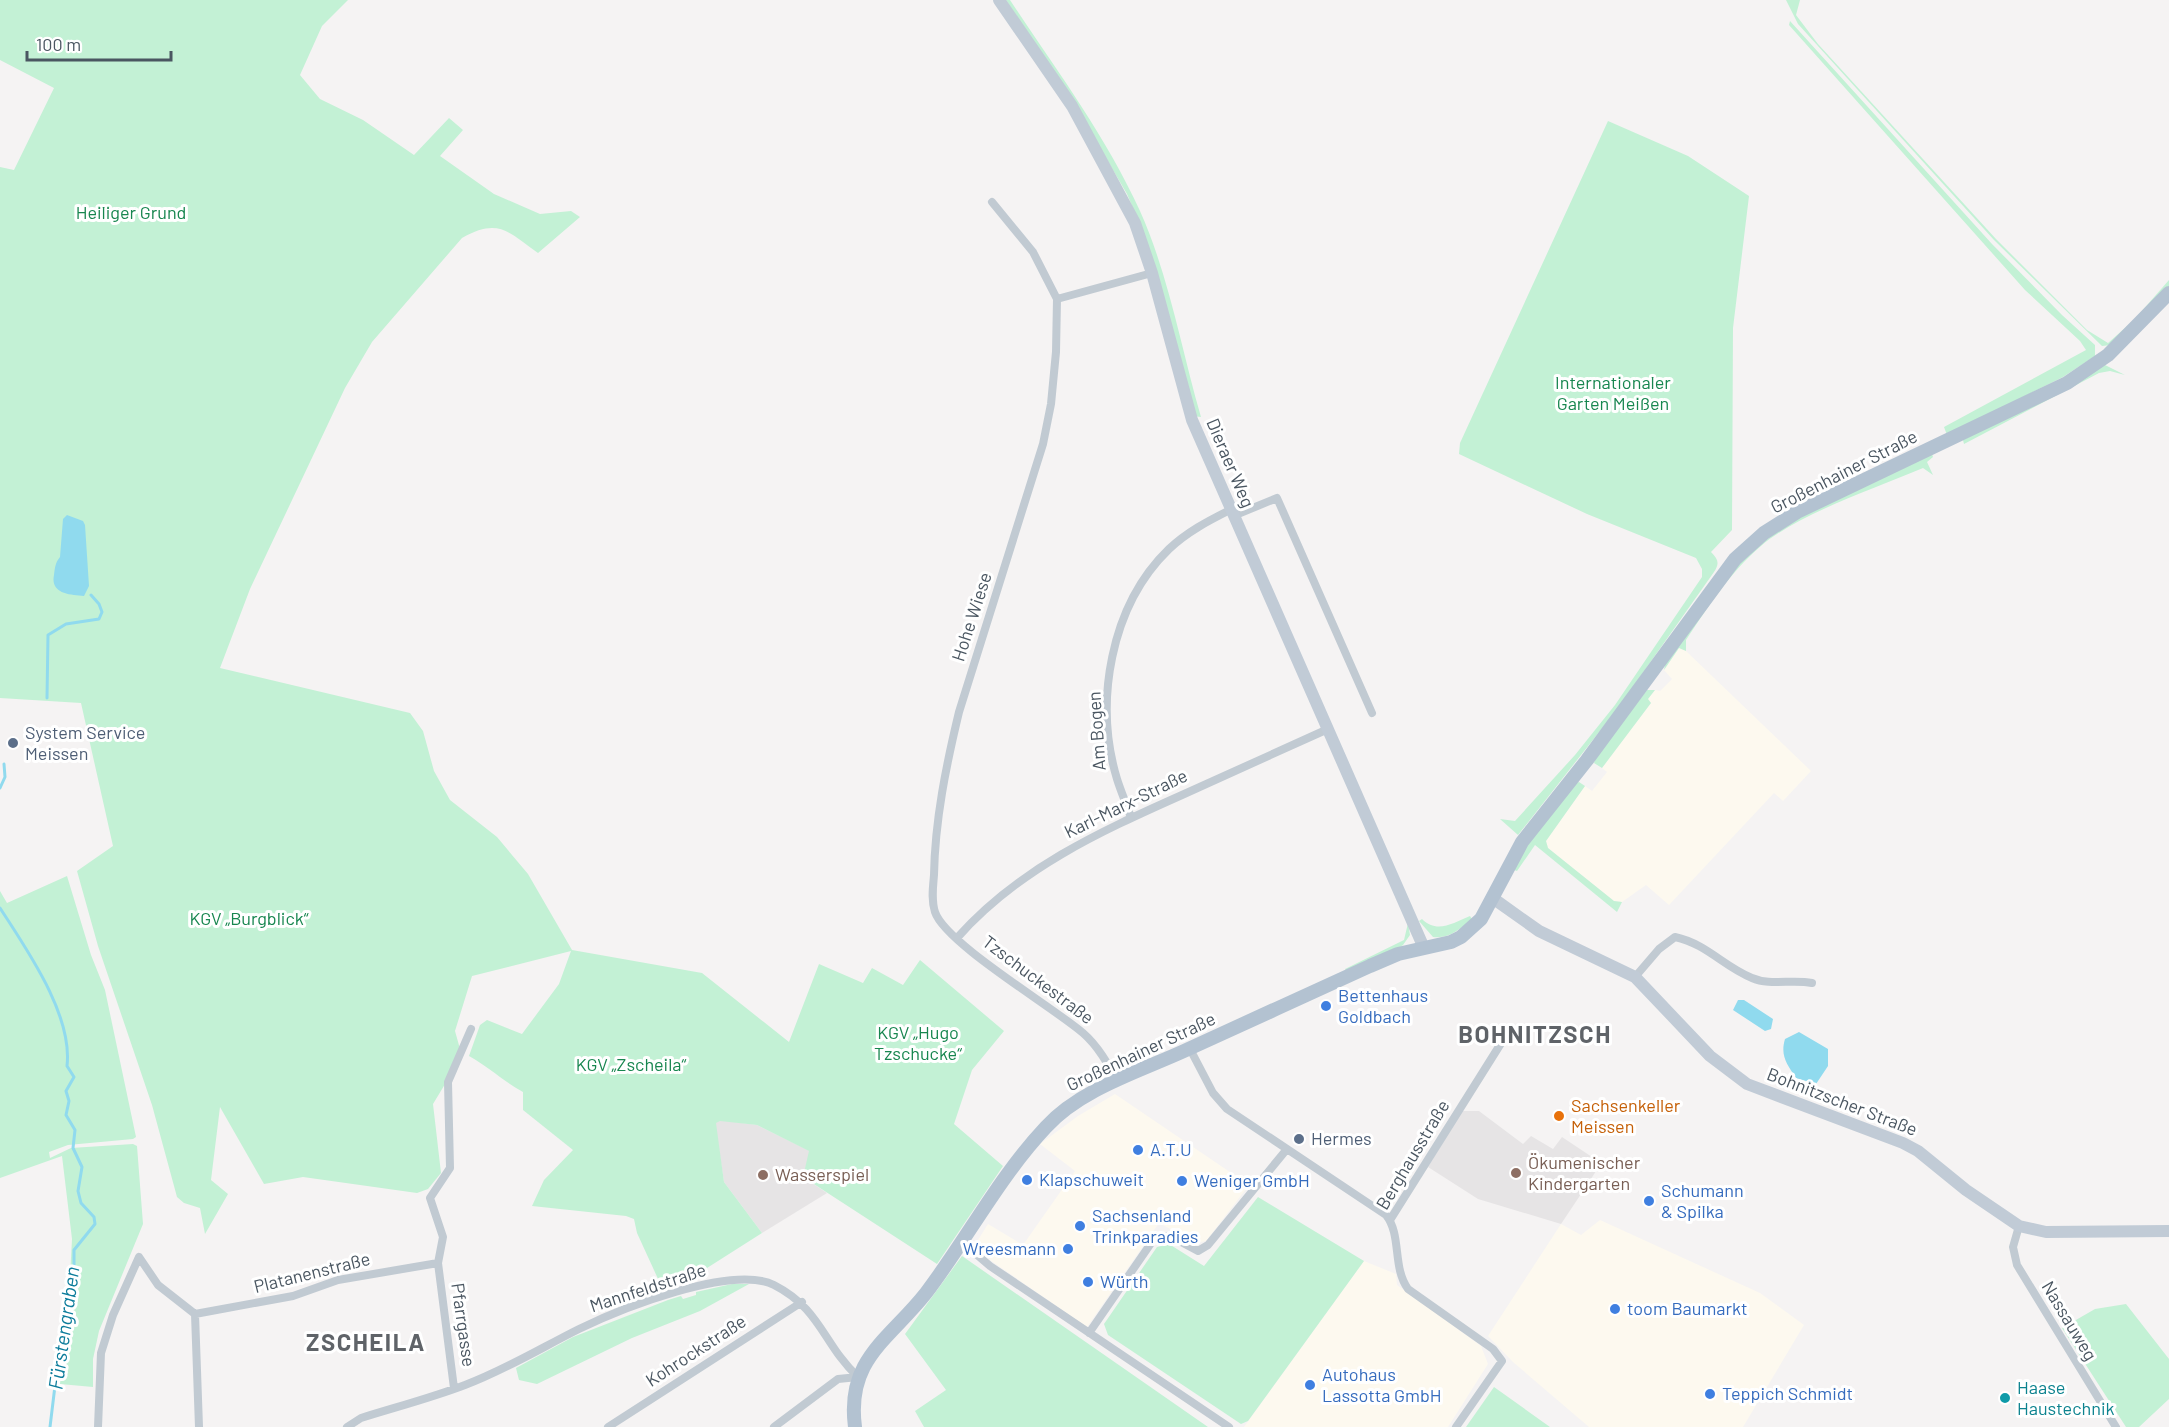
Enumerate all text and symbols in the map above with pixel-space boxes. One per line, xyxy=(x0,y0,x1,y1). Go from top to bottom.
scale bar xyxy=(27,24,171,62)
text: 100 m xyxy=(36,33,81,55)
park label: Heiliger Grund xyxy=(76,201,186,223)
park label: Internationaler Garten Meißen xyxy=(1555,371,1671,414)
street label: Dieraer Weg xyxy=(1202,415,1260,511)
street label: Großenhainer Straße xyxy=(1766,425,1921,518)
street label: Hohe Wiese xyxy=(946,569,996,664)
street label: Am Bogen xyxy=(1082,691,1110,771)
place label: System Service Meissen xyxy=(25,721,145,764)
marker: System Service Meissen xyxy=(6,736,20,750)
street label: Karl-Marx-Straße xyxy=(1060,764,1191,842)
park label: KGV „Burgblick“ xyxy=(189,907,309,929)
street label: Tzschuckestraße xyxy=(979,930,1099,1028)
place label: Bettenhaus Goldbach xyxy=(1338,984,1428,1027)
marker: Bettenhaus Goldbach xyxy=(1319,999,1333,1013)
street label: Großenhainer Straße xyxy=(1063,1007,1219,1095)
district label: BOHNITZSCH xyxy=(1458,1019,1612,1048)
park label: KGV „Hugo Tzschucke“ xyxy=(874,1021,962,1064)
park label: KGV „Zscheila“ xyxy=(576,1053,687,1075)
street label: Bohnitzscher Straße xyxy=(1764,1062,1921,1140)
place label: Sachsenkeller Meissen xyxy=(1571,1094,1681,1137)
street label: Berghausstraße xyxy=(1371,1096,1454,1213)
marker: Sachsenkeller Meissen xyxy=(1552,1109,1566,1123)
place label: Hermes xyxy=(1311,1127,1372,1149)
marker: Hermes xyxy=(1292,1132,1306,1146)
place label: A.T.U xyxy=(1150,1138,1192,1160)
marker: A.T.U xyxy=(1131,1143,1145,1157)
place label: Ökumenischer Kindergarten xyxy=(1528,1151,1641,1194)
place label: Wasserspiel xyxy=(775,1163,869,1185)
marker: Ökumenischer Kindergarten xyxy=(1509,1166,1523,1180)
marker: Wasserspiel xyxy=(756,1168,770,1182)
place label: Klapschuweit xyxy=(1039,1168,1144,1190)
place label: Weniger GmbH xyxy=(1194,1169,1310,1191)
marker: Klapschuweit xyxy=(1020,1173,1034,1187)
marker: Weniger GmbH xyxy=(1175,1174,1189,1188)
place label: Schumann & Spilka xyxy=(1661,1179,1744,1222)
marker: Schumann & Spilka xyxy=(1642,1194,1656,1208)
place label: Sachsenland Trinkparadies xyxy=(1092,1204,1199,1247)
marker: Sachsenland Trinkparadies xyxy=(1073,1219,1087,1233)
place label: Wreesmann xyxy=(963,1237,1056,1259)
marker: Wreesmann xyxy=(1061,1242,1075,1256)
street label: Platanenstraße xyxy=(251,1247,372,1297)
street label: Mannfeldstraße xyxy=(587,1258,709,1316)
water label: Fürstengraben xyxy=(42,1265,84,1391)
place label: Würth xyxy=(1100,1270,1148,1292)
marker: Würth xyxy=(1081,1275,1095,1289)
street label: Nassauweg xyxy=(2037,1277,2102,1364)
street label: Pfarrgasse xyxy=(447,1282,481,1368)
place label: toom Baumarkt xyxy=(1627,1297,1748,1319)
marker: toom Baumarkt xyxy=(1608,1302,1622,1316)
street label: Kohrockstraße xyxy=(641,1310,750,1391)
district label: ZSCHEILA xyxy=(306,1327,426,1356)
place label: Autohaus Lassotta GmbH xyxy=(1322,1363,1442,1406)
place label: Haase Haustechnik xyxy=(2017,1376,2115,1419)
marker: Autohaus Lassotta GmbH xyxy=(1303,1378,1317,1392)
place label: Teppich Schmidt xyxy=(1722,1382,1853,1404)
marker: Teppich Schmidt xyxy=(1703,1387,1717,1401)
marker: Haase Haustechnik xyxy=(1998,1391,2012,1405)

